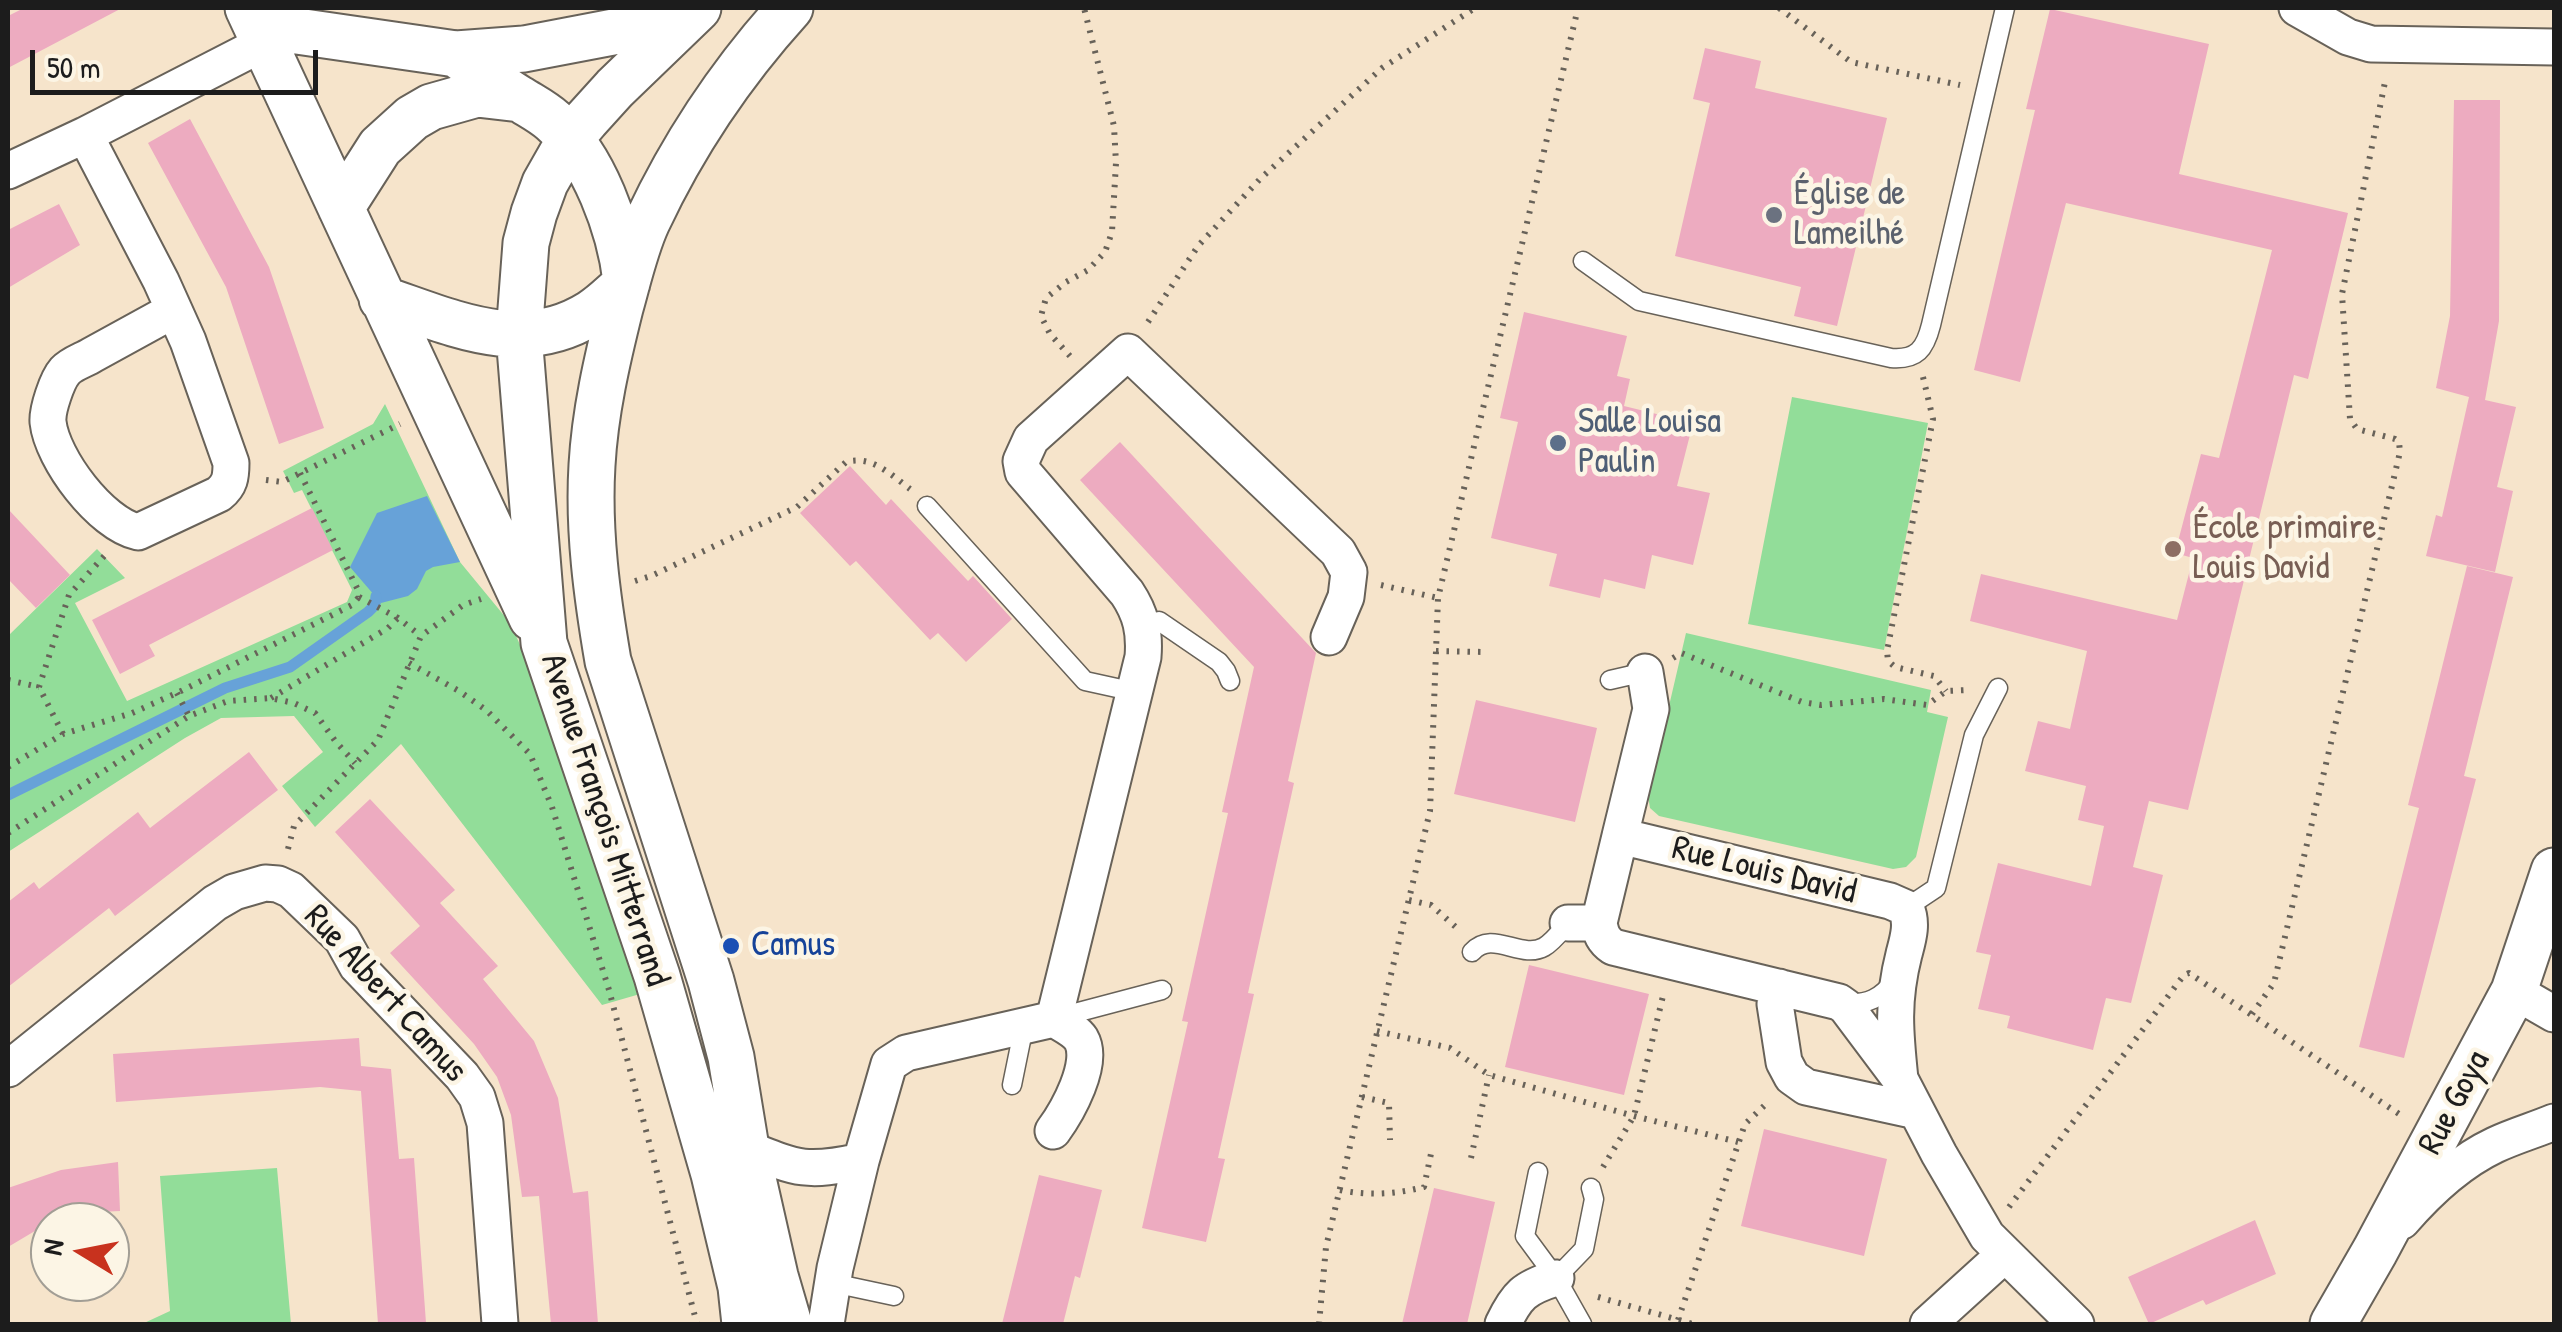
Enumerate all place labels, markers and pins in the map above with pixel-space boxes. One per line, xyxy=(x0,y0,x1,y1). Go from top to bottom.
place label: Église de Lameilhé xyxy=(1794,174,1905,256)
marker: Église de Lameilhé xyxy=(1763,204,1785,226)
place label: Salle Louisa Paulin xyxy=(1578,402,1721,484)
marker: Salle Louisa Paulin xyxy=(1547,432,1569,454)
place label: École primaire Louis David xyxy=(2193,508,2377,590)
marker: École primaire Louis David xyxy=(2162,538,2184,560)
place label: Camus xyxy=(751,925,835,967)
marker: Camus xyxy=(720,935,742,957)

